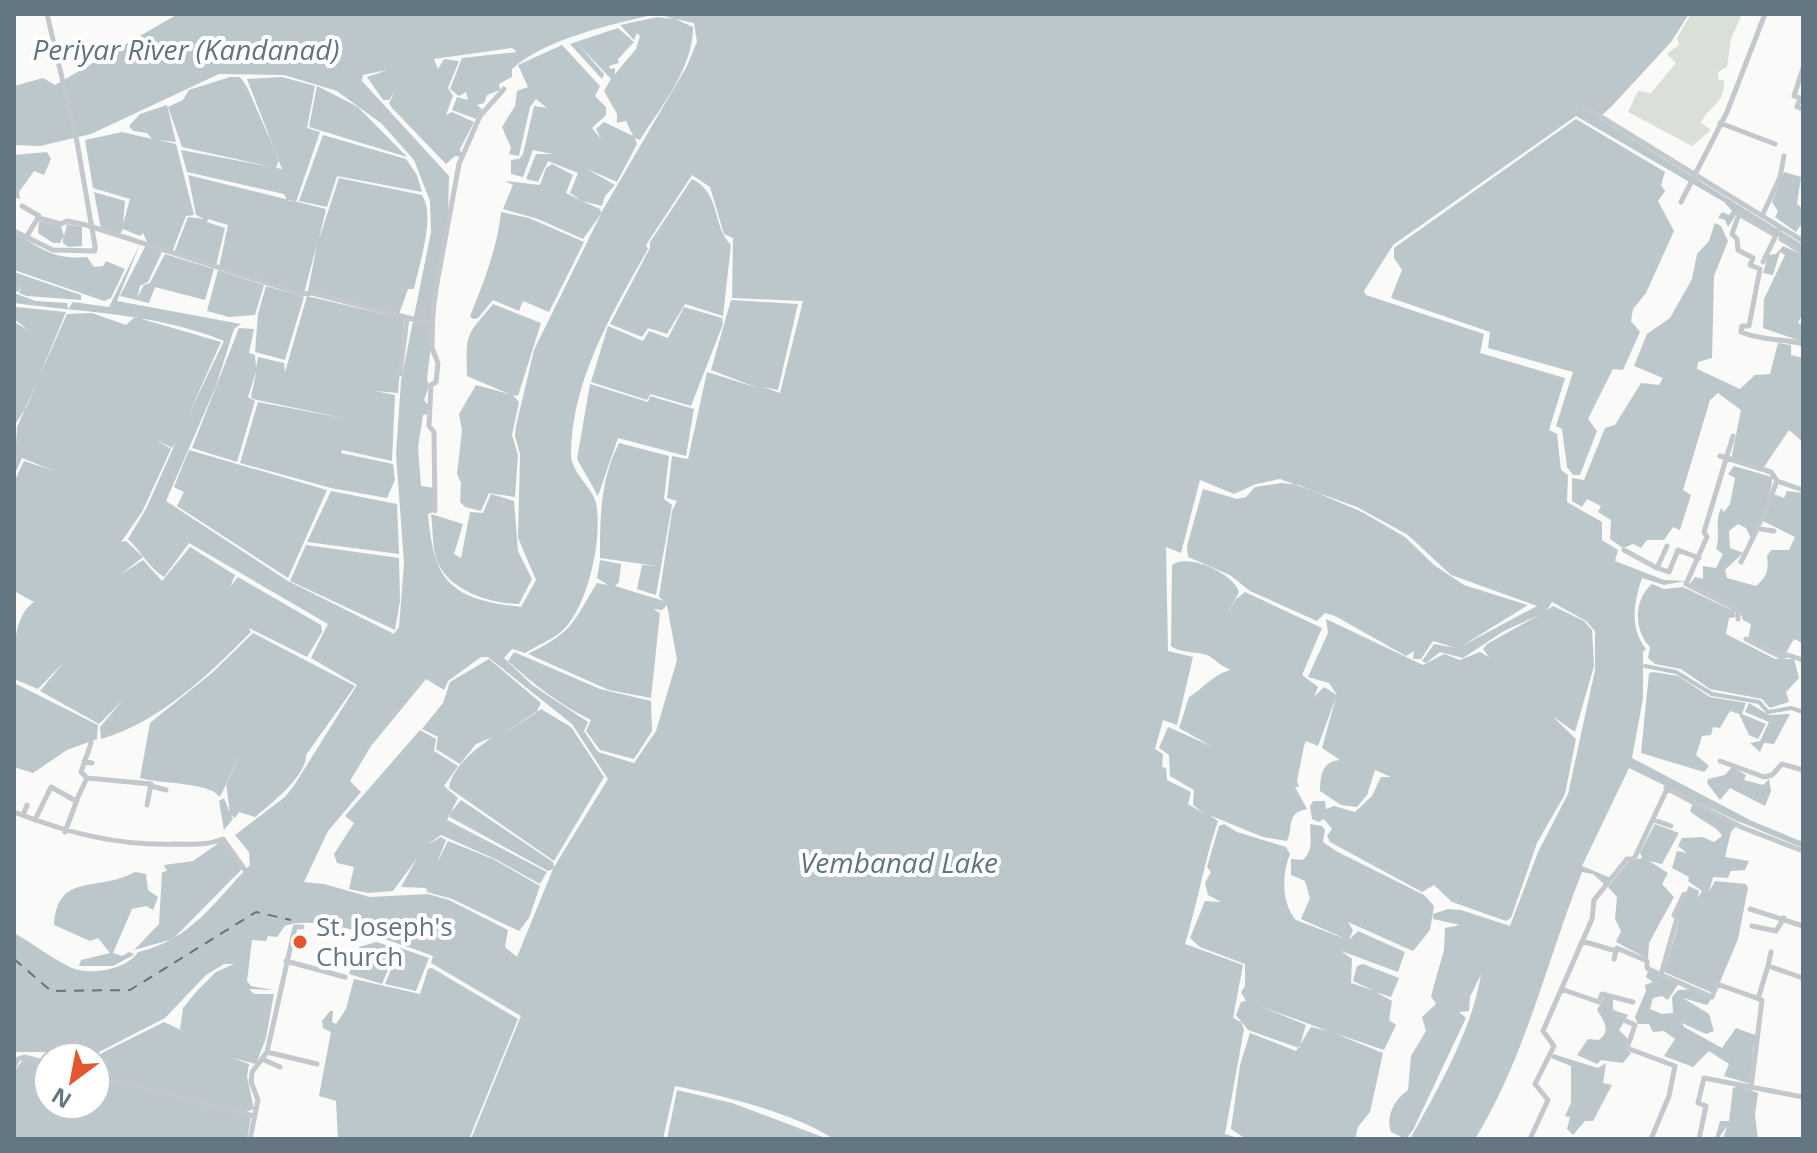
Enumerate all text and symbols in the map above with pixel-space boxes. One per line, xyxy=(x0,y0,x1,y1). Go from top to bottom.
water label: Periyar River (Kandanad) xyxy=(33,30,339,68)
water label: Vembanad Lake xyxy=(800,843,998,881)
place label: St. Joseph's Church xyxy=(316,908,453,974)
marker: St. Joseph's Church xyxy=(291,933,309,951)
north arrow xyxy=(32,1041,112,1121)
text: N xyxy=(45,1081,76,1116)

